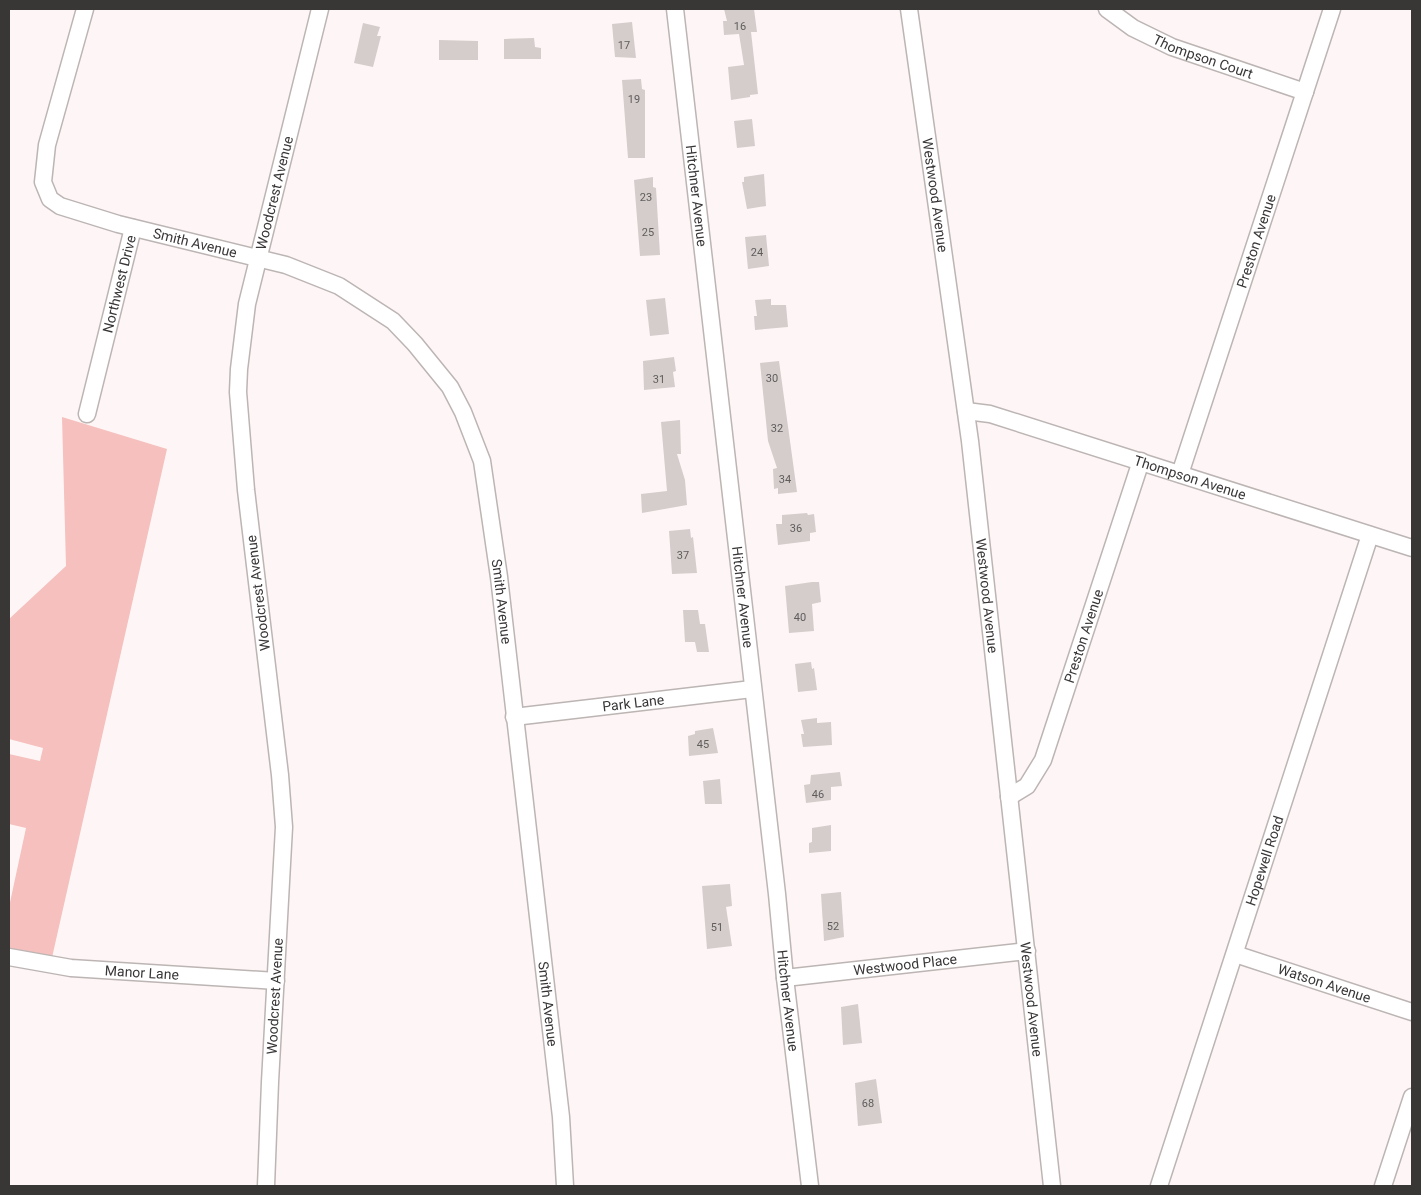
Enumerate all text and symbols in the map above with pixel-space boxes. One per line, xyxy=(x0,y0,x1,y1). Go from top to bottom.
house number: 16 xyxy=(734,20,746,33)
street label: Thompson Court xyxy=(1150,31,1255,82)
house number: 17 xyxy=(618,39,630,52)
house number: 19 xyxy=(628,93,640,106)
street label: Woodcrest Avenue xyxy=(253,134,296,251)
street label: Westwood Avenue xyxy=(919,137,951,253)
street label: Hitchner Avenue xyxy=(683,144,710,247)
house number: 23 xyxy=(640,191,652,204)
street label: Preston Avenue xyxy=(1233,192,1279,290)
street label: Smith Avenue xyxy=(152,225,238,261)
house number: 25 xyxy=(642,226,654,239)
street label: Northwest Drive xyxy=(99,233,139,334)
house number: 24 xyxy=(751,246,763,259)
house number: 30 xyxy=(766,372,778,385)
house number: 31 xyxy=(653,373,665,386)
house number: 32 xyxy=(771,422,783,435)
street label: Thompson Avenue xyxy=(1132,452,1248,503)
house number: 34 xyxy=(779,473,791,486)
house number: 36 xyxy=(790,522,802,535)
street label: Woodcrest Avenue xyxy=(243,534,273,652)
street label: Westwood Avenue xyxy=(973,538,1001,654)
street label: Hitchner Avenue xyxy=(729,545,757,649)
house number: 37 xyxy=(677,549,689,562)
street label: Smith Avenue xyxy=(488,558,515,645)
street label: Preston Avenue xyxy=(1061,587,1106,685)
house number: 40 xyxy=(794,611,806,624)
street label: Park Lane xyxy=(601,691,665,715)
house number: 45 xyxy=(697,738,709,751)
house number: 46 xyxy=(812,788,824,801)
street label: Hopewell Road xyxy=(1242,814,1287,908)
house number: 52 xyxy=(827,920,839,933)
house number: 51 xyxy=(711,921,723,934)
street label: Woodcrest Avenue xyxy=(264,938,286,1055)
street label: Westwood Avenue xyxy=(1017,941,1046,1057)
street label: Hitchner Avenue xyxy=(774,949,802,1052)
street label: Westwood Place xyxy=(853,951,958,978)
street label: Smith Avenue xyxy=(535,960,561,1047)
street label: Watson Avenue xyxy=(1276,961,1373,1006)
street label: Manor Lane xyxy=(104,962,179,983)
house number: 68 xyxy=(862,1097,874,1110)

